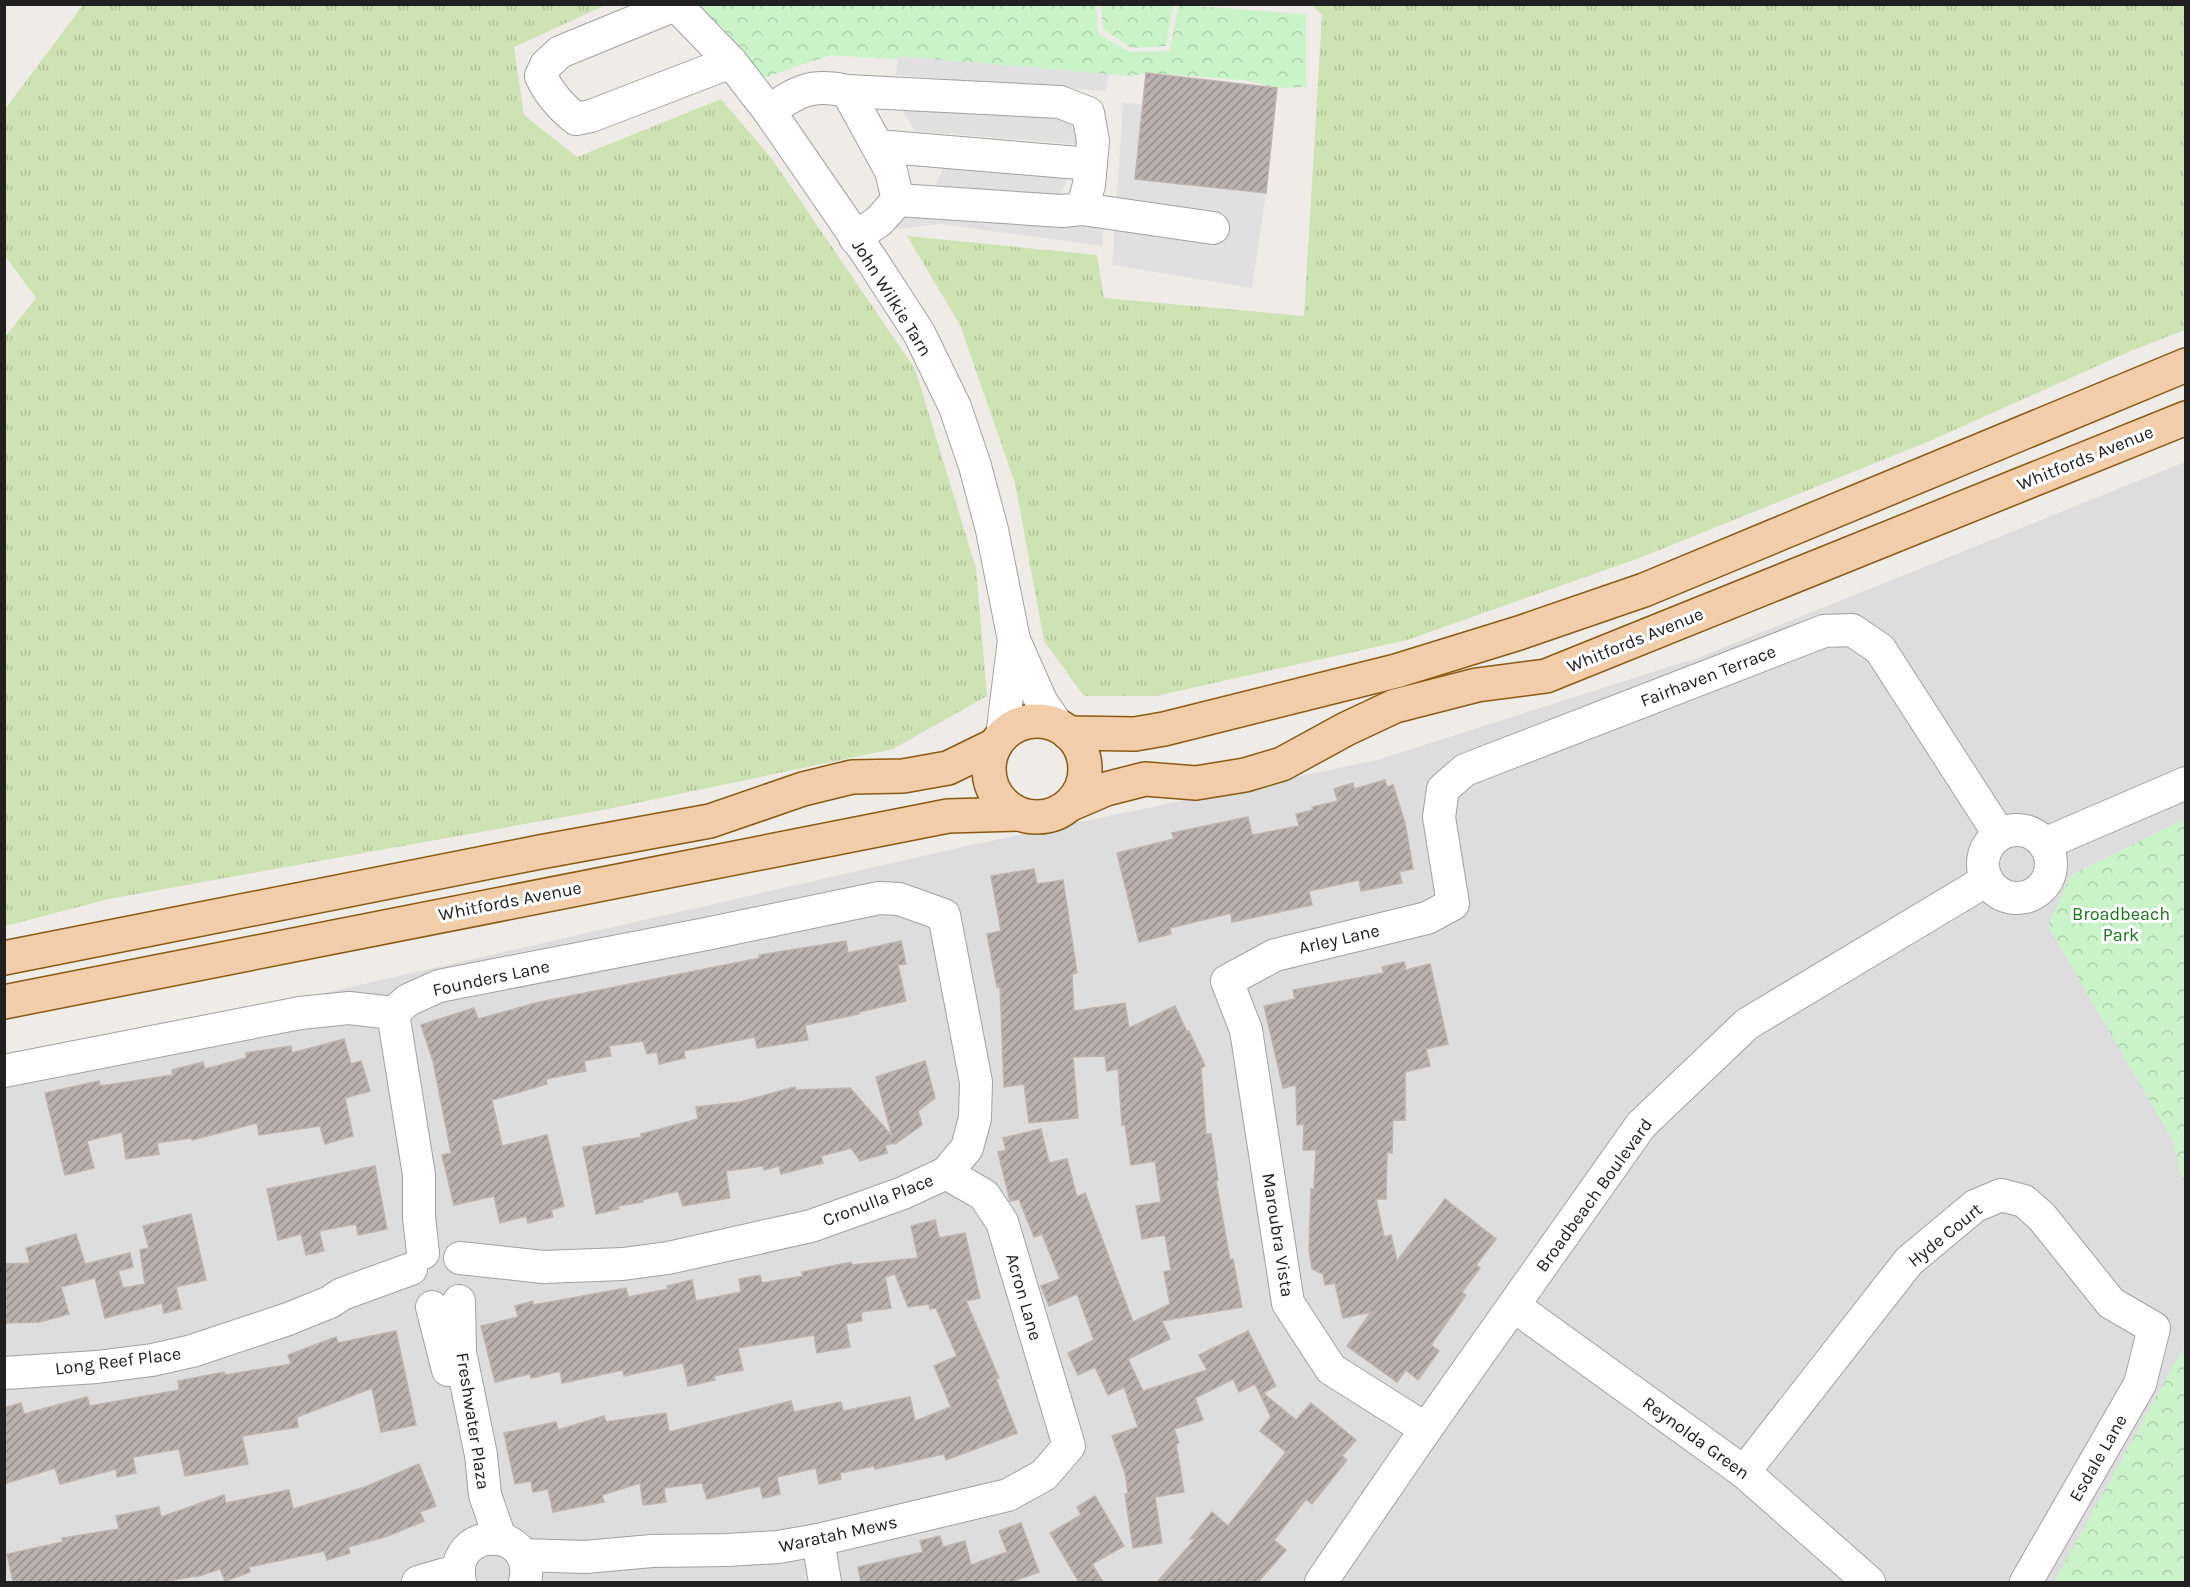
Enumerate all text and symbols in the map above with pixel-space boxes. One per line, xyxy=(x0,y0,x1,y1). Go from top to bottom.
street label: John Wilkie Tarn xyxy=(847,236,937,360)
street label: Whitfords Avenue xyxy=(2014,421,2156,495)
street label: Whitfords Avenue xyxy=(1564,603,1706,677)
street label: Fairhaven Terrace xyxy=(1637,640,1779,712)
street label: Whitfords Avenue xyxy=(437,876,583,926)
park label: Broadbeach Park xyxy=(2072,903,2170,946)
street label: Arley Lane xyxy=(1296,919,1382,959)
street label: Founders Lane xyxy=(430,955,552,1001)
street label: Broadbeach Boulevard xyxy=(1531,1114,1657,1276)
street label: Cronulla Place xyxy=(820,1169,936,1231)
street label: Maroubra Vista xyxy=(1257,1171,1299,1299)
street label: Hyde Court xyxy=(1903,1198,1987,1272)
street label: Acron Lane xyxy=(1001,1251,1047,1343)
street label: Long Reef Place xyxy=(54,1342,182,1380)
street label: Freshwater Plaza xyxy=(451,1351,495,1491)
street label: Reynolda Green xyxy=(1638,1392,1754,1484)
street label: Esdale Lane xyxy=(2064,1410,2132,1506)
street label: Waratah Mews xyxy=(777,1511,899,1557)

